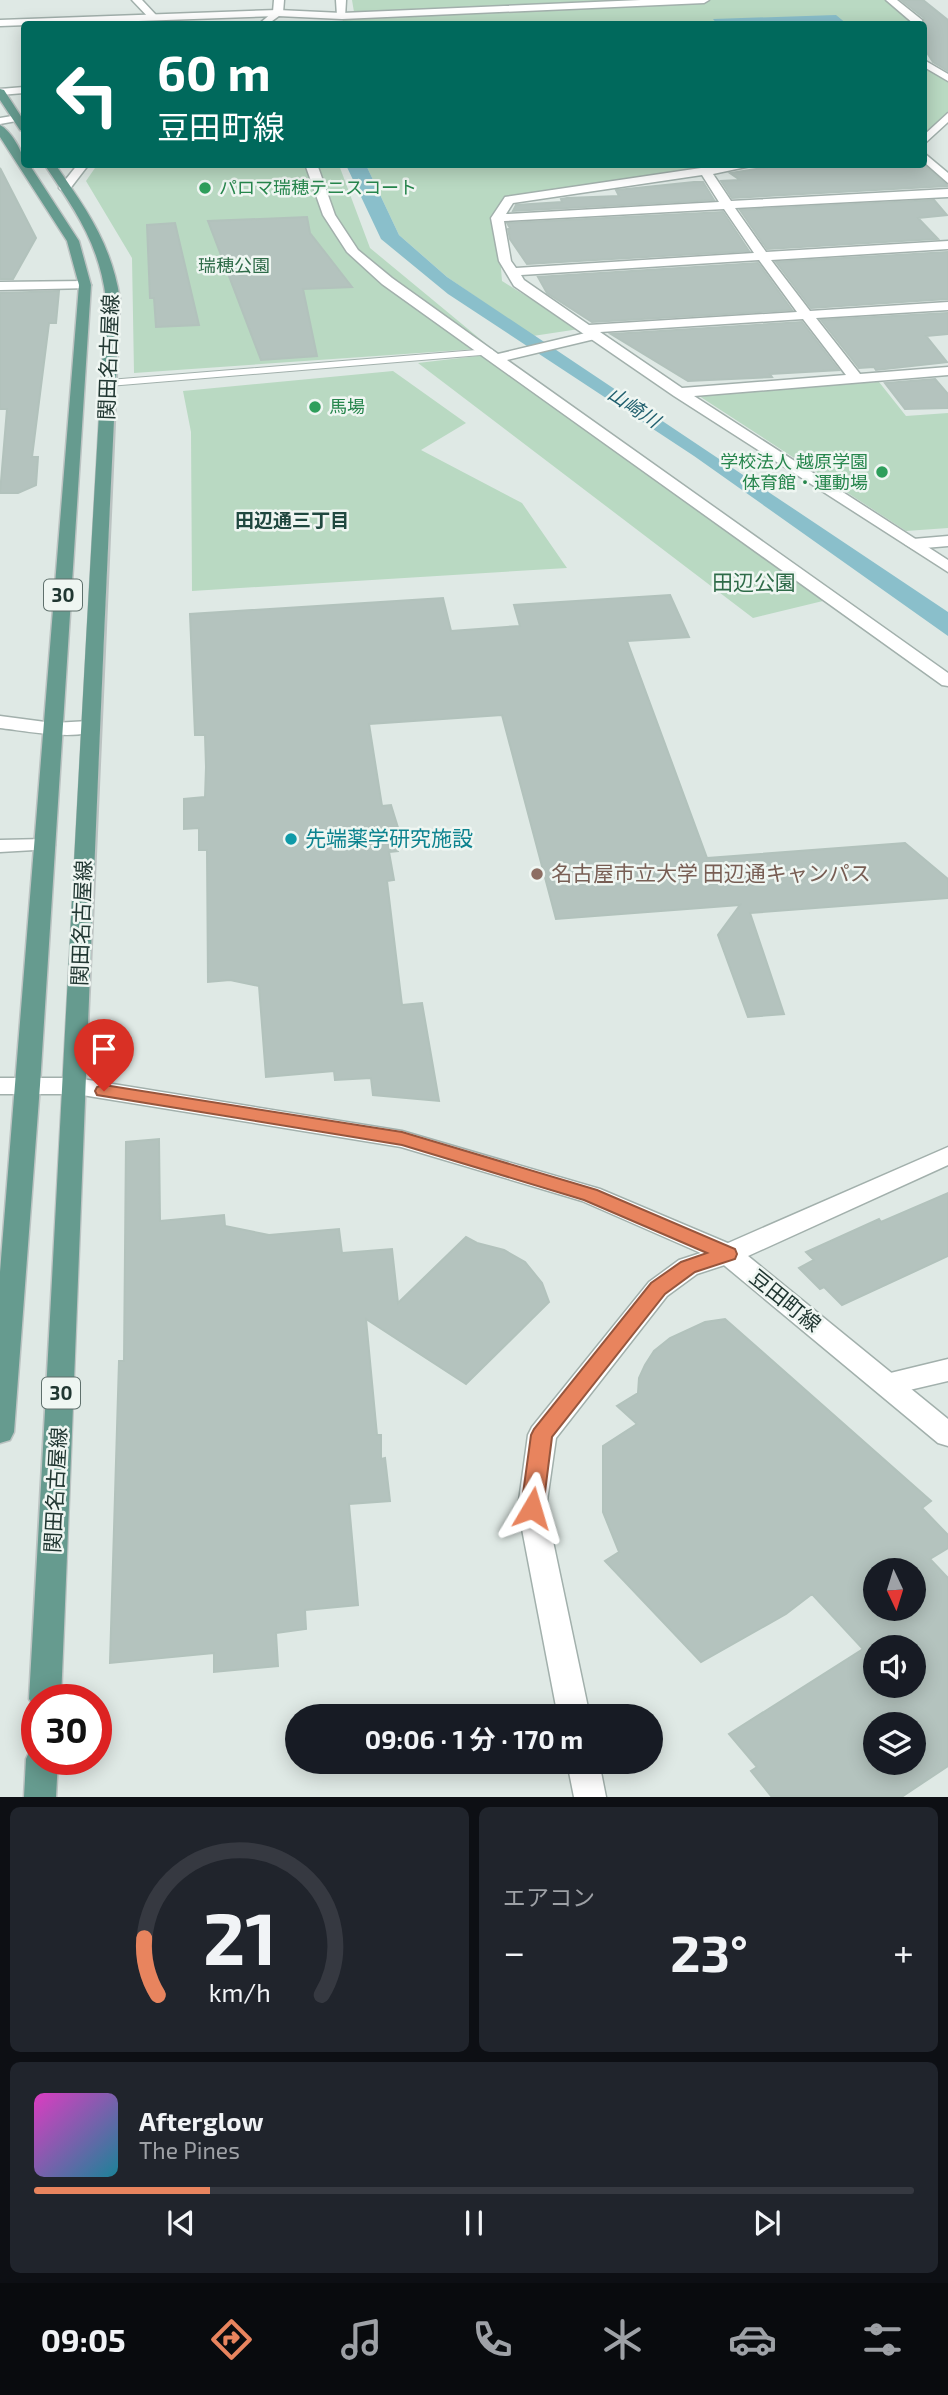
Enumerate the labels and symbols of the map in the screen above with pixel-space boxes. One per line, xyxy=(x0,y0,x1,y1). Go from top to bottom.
place label: パロマ瑞穂テニスコート xyxy=(219,176,417,198)
marker: パロマ瑞穂テニスコート xyxy=(197,180,213,196)
park label: 瑞穂公園 xyxy=(198,254,270,276)
street label: 関田名古屋線 xyxy=(93,294,122,420)
water label: 山崎川 xyxy=(604,381,666,433)
place label: 馬場 xyxy=(329,395,365,417)
marker: 馬場 xyxy=(307,399,323,415)
place label: 学校法人 越原学園 体育館・運動場 xyxy=(720,450,868,493)
marker: 学校法人 越原学園 体育館・運動場 xyxy=(874,464,890,480)
district label: 田辺通三丁目 xyxy=(235,508,349,531)
park label: 田辺公園 xyxy=(712,569,796,594)
road number: 30 xyxy=(44,580,82,610)
place label: 先端薬学研究施設 xyxy=(305,825,473,850)
marker: 先端薬学研究施設 xyxy=(283,831,299,847)
street label: 関田名古屋線 xyxy=(66,860,95,986)
place label: 名古屋市立大学 田辺通キャンパス xyxy=(551,860,871,885)
marker: 名古屋市立大学 田辺通キャンパス xyxy=(529,866,545,882)
pin xyxy=(74,1019,134,1091)
street label: 豆田町線 xyxy=(745,1264,826,1336)
road number: 30 xyxy=(42,1378,80,1408)
street label: 関田名古屋線 xyxy=(39,1426,70,1553)
position arrow xyxy=(495,1471,569,1545)
north arrow xyxy=(863,1558,926,1620)
speed limit sign: 30 xyxy=(21,1684,112,1775)

